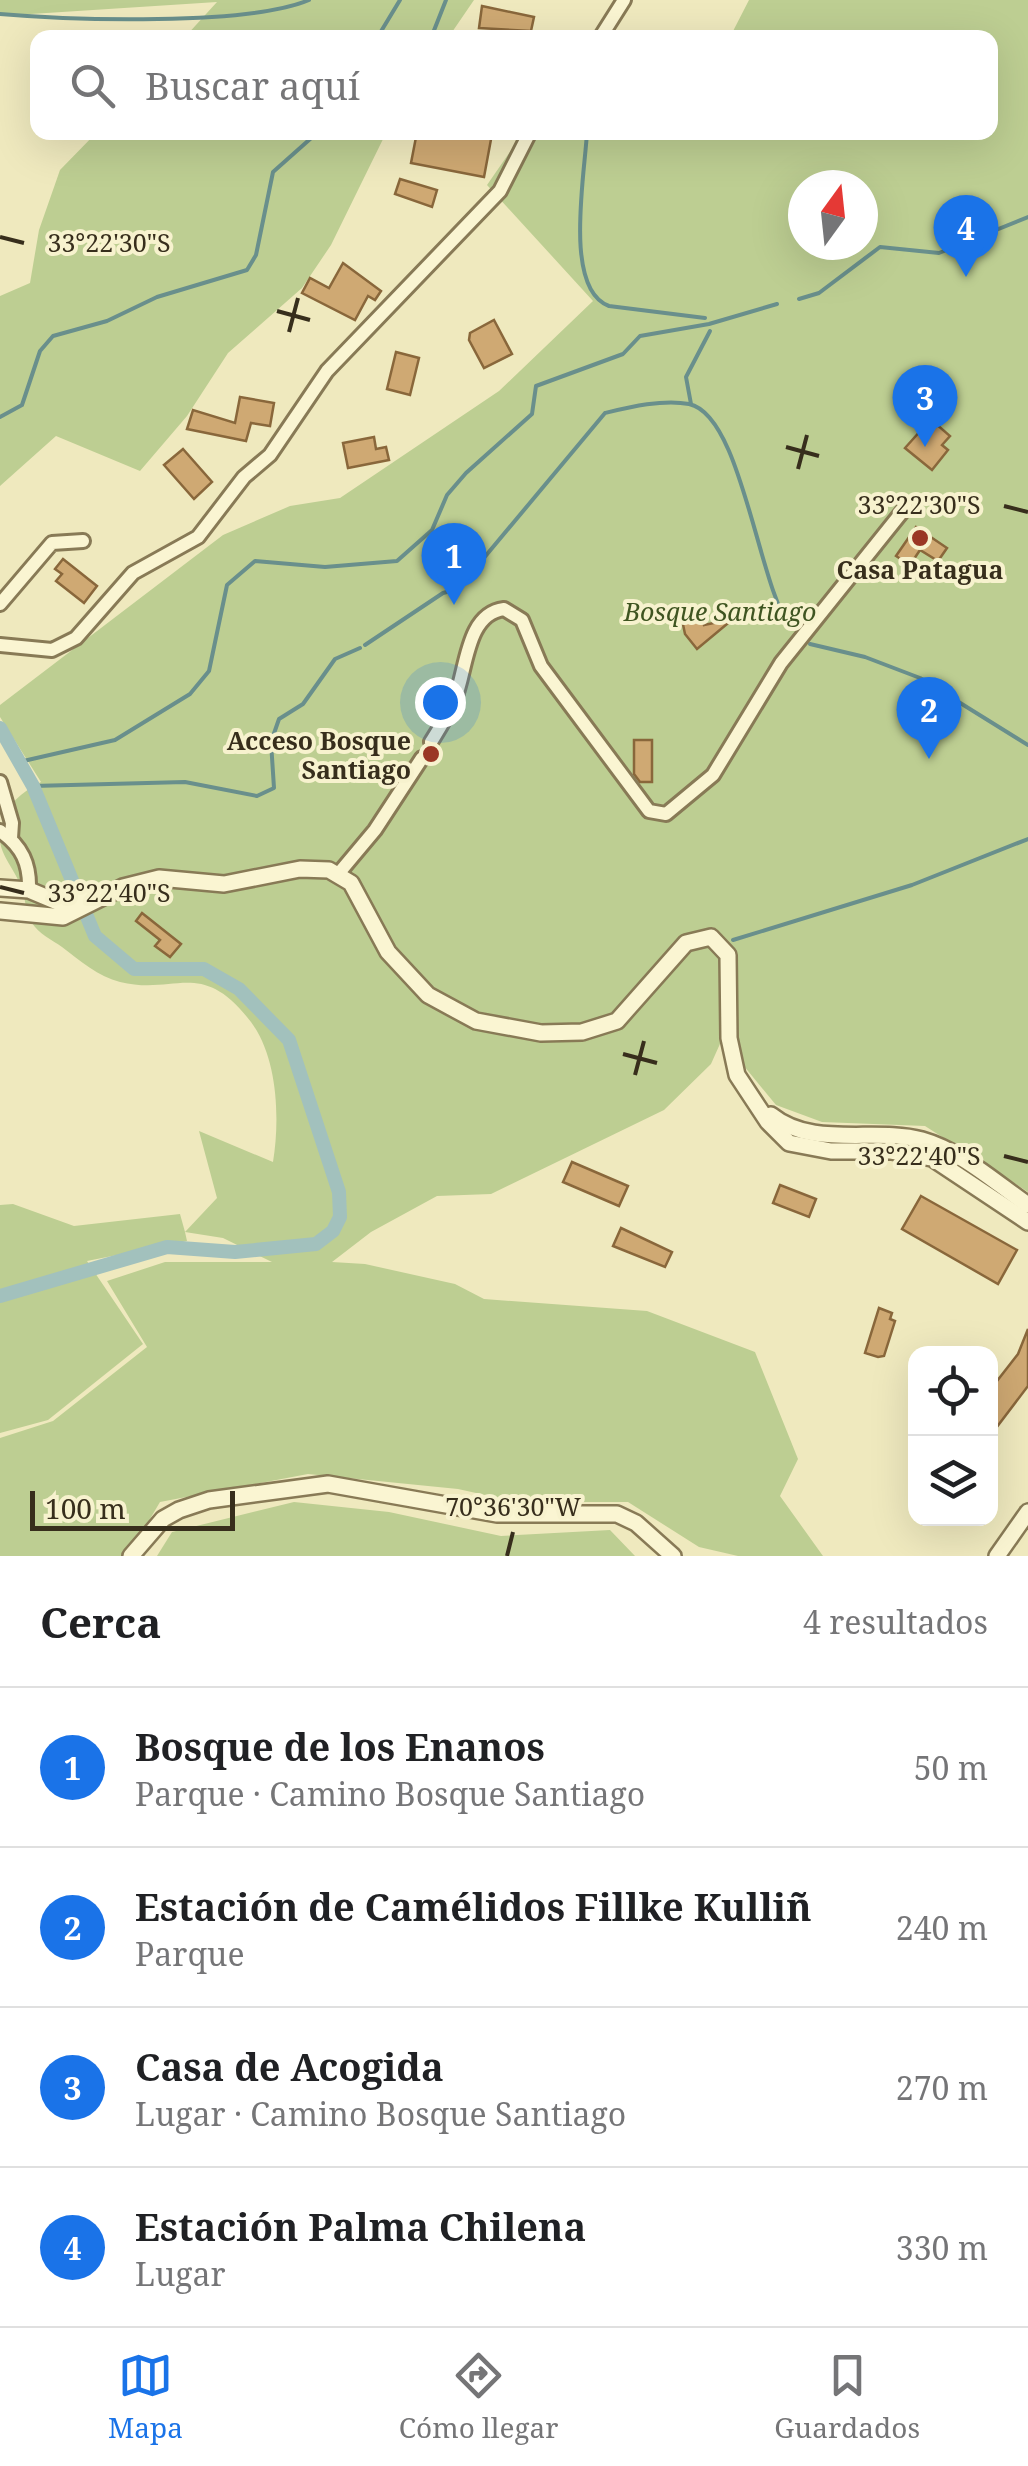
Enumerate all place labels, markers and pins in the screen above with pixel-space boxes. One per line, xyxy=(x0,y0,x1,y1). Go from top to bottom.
pin: 4 xyxy=(934,194,998,277)
pin: 3 xyxy=(892,364,958,447)
pin: 1 xyxy=(422,522,486,605)
marker: Casa Patagua xyxy=(909,527,931,549)
place label: Casa Patagua xyxy=(836,552,1004,586)
pin: 2 xyxy=(896,676,962,759)
place label: Acceso Bosque Santiago xyxy=(227,723,411,786)
marker: Acceso Bosque Santiago xyxy=(420,743,442,765)

